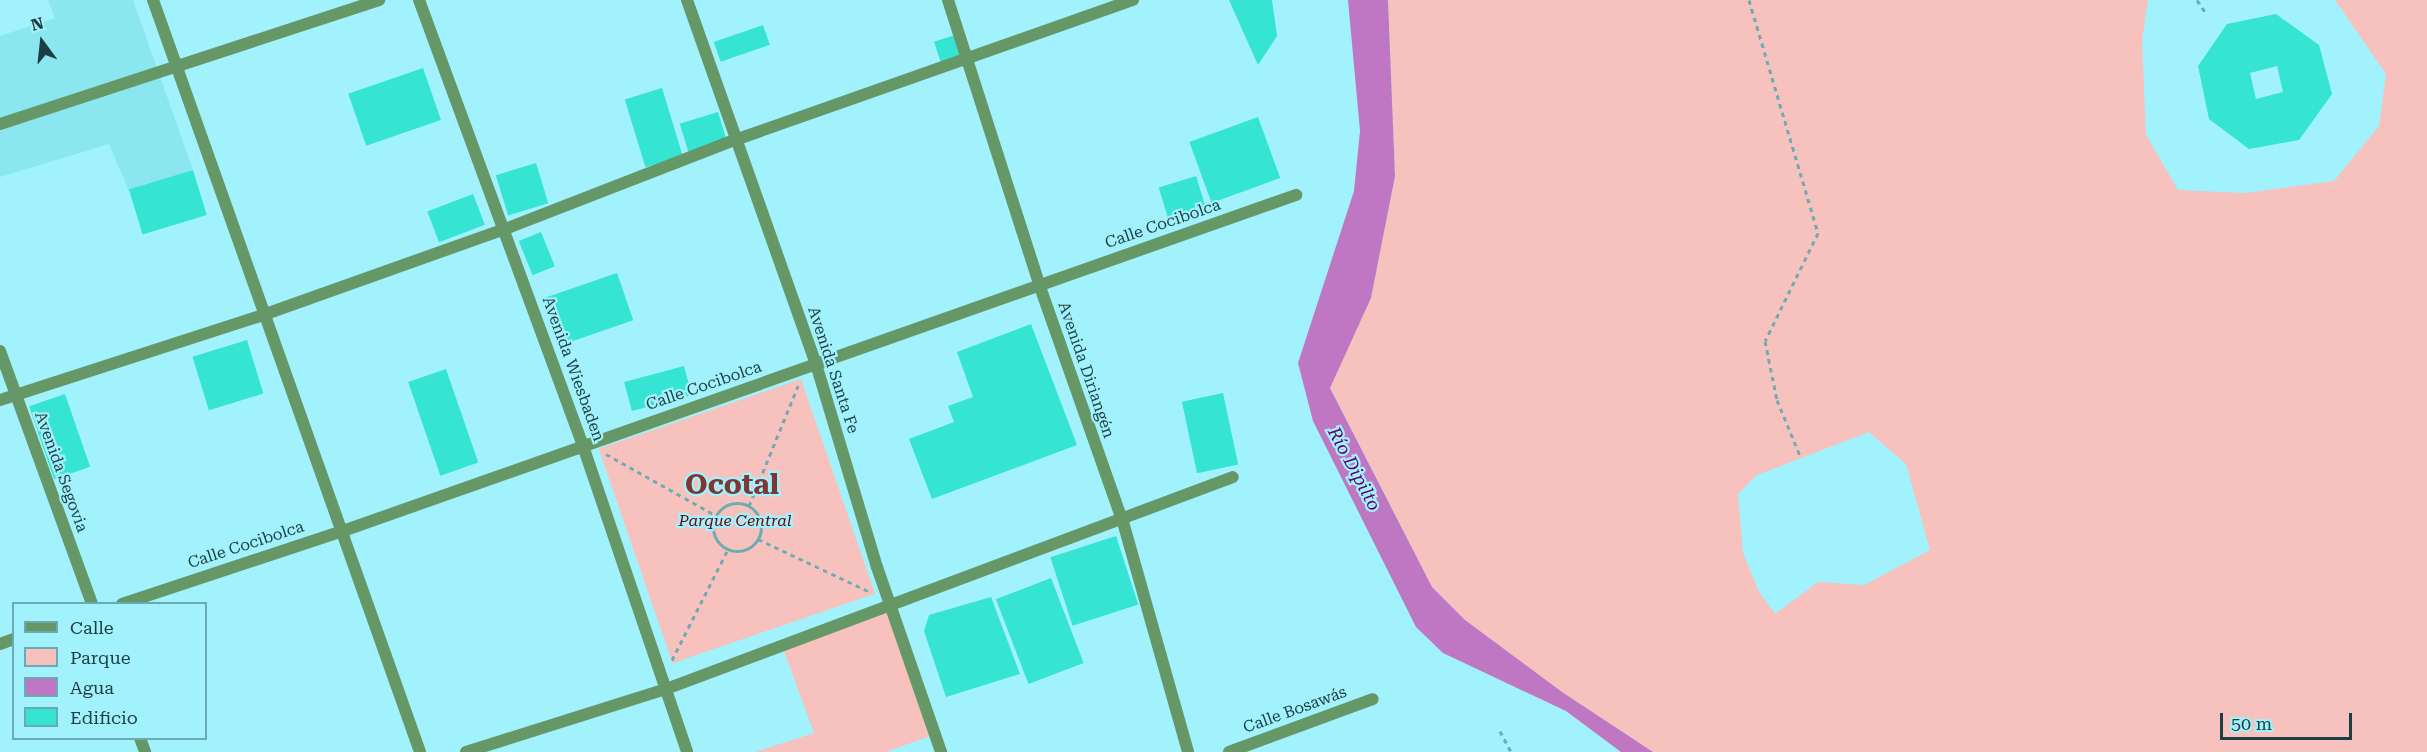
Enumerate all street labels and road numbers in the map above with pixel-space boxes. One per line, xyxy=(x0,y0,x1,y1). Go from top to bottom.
street label: Calle Cocibolca xyxy=(1103,195,1223,253)
street label: Avenida Wiesbaden xyxy=(538,294,608,444)
street label: Avenida Diriangén xyxy=(1054,299,1118,441)
street label: Avenida Santa Fe xyxy=(803,304,863,436)
street label: Calle Cocibolca xyxy=(644,357,764,415)
street label: Avenida Segovia xyxy=(30,409,92,535)
street label: Calle Cocibolca xyxy=(185,517,307,573)
street label: Calle Bosawás xyxy=(1241,682,1349,738)

